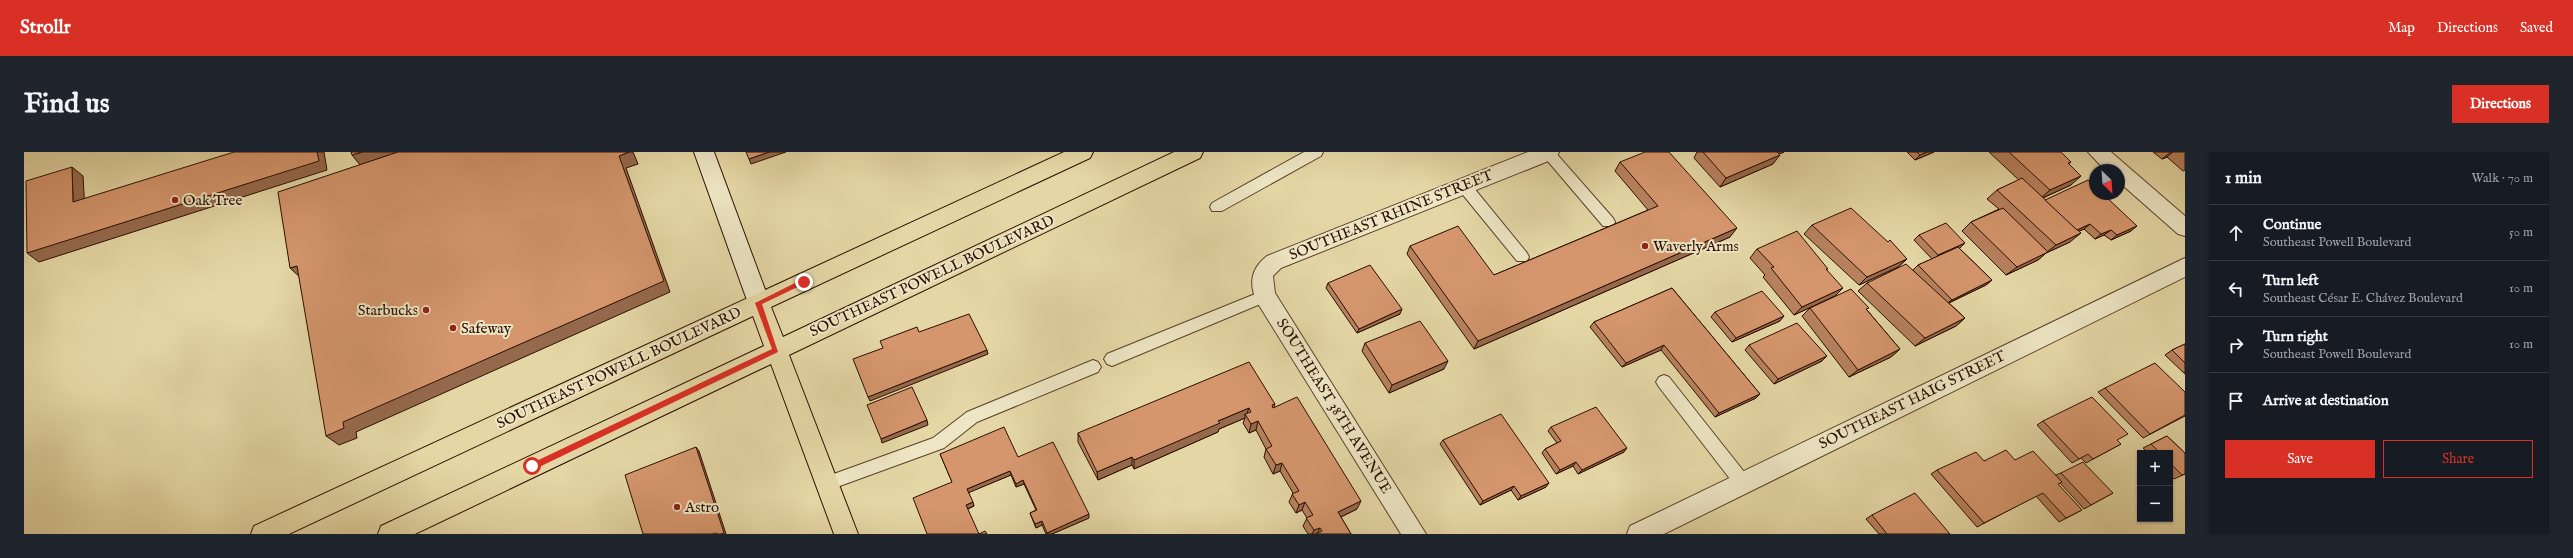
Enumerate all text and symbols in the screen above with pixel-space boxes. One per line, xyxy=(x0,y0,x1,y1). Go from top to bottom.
text: Strollr xyxy=(20,16,71,40)
text: Map xyxy=(2388,19,2415,37)
text: Directions xyxy=(2437,19,2498,37)
text: Saved xyxy=(2520,19,2553,37)
button: Directions xyxy=(2452,85,2549,123)
text: Find us xyxy=(24,87,110,122)
north arrow xyxy=(2089,164,2125,200)
street label: SOUTHEAST RHINE STREET xyxy=(1286,165,1496,265)
text: 1 min xyxy=(2225,168,2262,189)
text: Walk · 70 m xyxy=(2471,170,2533,187)
place label: Oak Tree xyxy=(183,191,242,210)
marker: Oak Tree xyxy=(170,195,180,205)
street label: SOUTHEAST POWELL BOULEVARD xyxy=(807,211,1057,341)
text: Continue xyxy=(2263,215,2321,234)
icon: ahead xyxy=(2225,222,2247,244)
text: 50 m xyxy=(2509,224,2533,241)
text: Southeast Powell Boulevard xyxy=(2263,234,2412,251)
place label: Waverly Arms xyxy=(1653,237,1739,256)
marker: Waverly Arms xyxy=(1640,241,1650,251)
text: Turn left xyxy=(2263,271,2319,290)
route end xyxy=(795,273,813,291)
icon: left xyxy=(2225,278,2247,300)
text: 10 m xyxy=(2509,280,2533,297)
text: Southeast César E. Chávez Boulevard xyxy=(2263,290,2463,307)
place label: Starbucks xyxy=(358,301,418,320)
street label: SOUTHEAST POWELL BOULEVARD xyxy=(494,303,744,433)
marker: Starbucks xyxy=(421,305,431,315)
street label: SOUTHEAST 38TH AVENUE xyxy=(1272,315,1396,497)
place label: Safeway xyxy=(461,319,512,338)
marker: Safeway xyxy=(448,323,458,333)
text: Turn right xyxy=(2263,327,2328,346)
icon: right xyxy=(2225,334,2247,356)
text: 10 m xyxy=(2509,336,2533,353)
street label: SOUTHEAST HAIG STREET xyxy=(1816,346,2008,454)
text: Southeast Powell Boulevard xyxy=(2263,346,2412,363)
icon: arrive xyxy=(2225,390,2247,412)
text: Arrive at destination xyxy=(2263,391,2389,410)
button: Save xyxy=(2225,440,2375,478)
button: Share xyxy=(2383,440,2533,478)
map controls xyxy=(2137,450,2173,522)
button: + xyxy=(2137,450,2173,486)
route start xyxy=(523,457,541,475)
button: − xyxy=(2137,486,2173,522)
place label: Astro xyxy=(684,498,719,517)
marker: Astro xyxy=(672,502,682,512)

